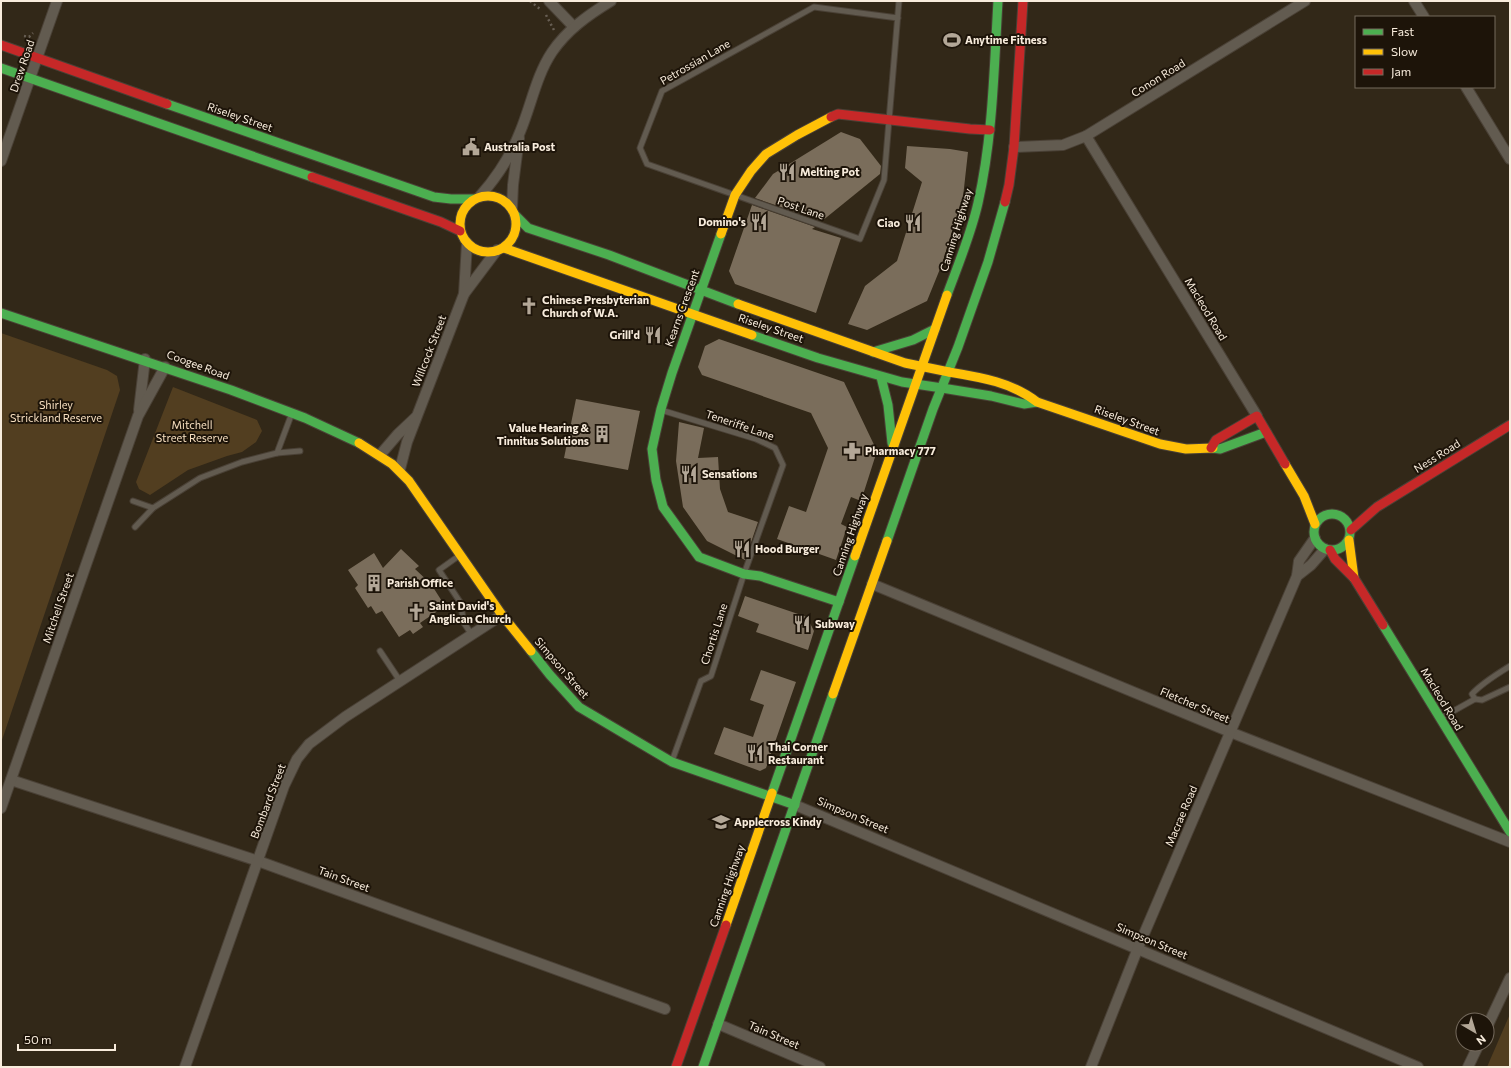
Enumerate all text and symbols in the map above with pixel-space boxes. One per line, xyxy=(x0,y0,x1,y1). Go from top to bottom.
legend xyxy=(1355,16,1495,88)
text: Fast xyxy=(1391,24,1414,38)
sports icon: Anytime Fitness xyxy=(942,30,962,50)
place label: Anytime Fitness xyxy=(965,33,1047,46)
street label: Petrossian Lane xyxy=(657,36,732,87)
street label: Drew Road xyxy=(6,38,37,94)
text: Slow xyxy=(1391,44,1418,58)
street label: Conon Road xyxy=(1128,56,1187,99)
text: Jam xyxy=(1391,64,1411,79)
street label: Riseley Street xyxy=(206,99,275,134)
public building icon: Australia Post xyxy=(461,137,481,157)
place label: Australia Post xyxy=(484,140,555,153)
restaurant icon: Melting Pot xyxy=(777,162,797,182)
place label: Melting Pot xyxy=(800,165,860,178)
street label: Canning Highway xyxy=(937,186,974,273)
street label: Post Lane xyxy=(776,193,827,222)
restaurant icon: Domino's xyxy=(749,212,769,232)
restaurant icon: Ciao xyxy=(903,213,923,233)
place label: Domino's xyxy=(698,215,746,228)
place label: Ciao xyxy=(877,216,900,229)
street label: Kearns Crescent xyxy=(662,267,702,348)
street label: Macleod Road xyxy=(1183,275,1230,342)
place label: Chinese Presbyterian Church of W.A. xyxy=(542,293,649,319)
church icon: Chinese Presbyterian Church of W.A. xyxy=(519,296,539,316)
street label: Riseley Street xyxy=(737,310,806,345)
street label: Willcock Street xyxy=(409,312,448,389)
restaurant icon: Grill'd xyxy=(643,325,663,345)
place label: Grill'd xyxy=(609,328,640,341)
street label: Coogee Road xyxy=(165,347,231,382)
park label: Shirley Strickland Reserve xyxy=(10,398,102,424)
street label: Riseley Street xyxy=(1093,402,1162,437)
street label: Teneriffe Lane xyxy=(704,407,776,442)
park label: Mitchell Street Reserve xyxy=(156,418,228,444)
place label: Value Hearing & Tinnitus Solutions xyxy=(497,421,590,447)
building icon: Value Hearing & Tinnitus Solutions xyxy=(592,424,612,444)
street label: Ness Road xyxy=(1411,436,1462,475)
pharmacy icon: Pharmacy 777 xyxy=(842,441,862,461)
place label: Pharmacy 777 xyxy=(865,444,936,457)
restaurant icon: Sensations xyxy=(679,464,699,484)
place label: Sensations xyxy=(702,467,757,480)
street label: Canning Highway xyxy=(829,492,870,578)
restaurant icon: Hood Burger xyxy=(732,539,752,559)
place label: Hood Burger xyxy=(755,542,820,555)
street label: Mitchell Street xyxy=(39,570,76,645)
building icon: Parish Office xyxy=(364,573,384,593)
place label: Parish Office xyxy=(387,576,453,589)
place label: Saint David's Anglican Church xyxy=(429,599,511,625)
church icon: Saint David's Anglican Church xyxy=(406,602,426,622)
street label: Chortis Lane xyxy=(698,602,730,666)
restaurant icon: Subway xyxy=(792,614,812,634)
place label: Subway xyxy=(815,617,855,630)
street label: Simpson Street xyxy=(532,635,593,701)
street label: Macleod Road xyxy=(1419,665,1466,732)
street label: Fletcher Street xyxy=(1158,684,1232,725)
place label: Thai Corner Restaurant xyxy=(768,740,828,766)
restaurant icon: Thai Corner Restaurant xyxy=(745,743,765,763)
street label: Bombard Street xyxy=(247,761,288,840)
street label: Macrae Road xyxy=(1162,783,1199,848)
street label: Simpson Street xyxy=(816,794,891,836)
school or university icon: Applecross Kindy xyxy=(711,812,731,832)
place label: Applecross Kindy xyxy=(734,815,822,828)
street label: Canning Highway xyxy=(706,843,747,929)
street label: Tain Street xyxy=(316,863,372,894)
street label: Simpson Street xyxy=(1115,920,1190,962)
north arrow xyxy=(1455,1012,1495,1052)
street label: Tain Street xyxy=(747,1018,802,1051)
scale bar xyxy=(18,1026,115,1052)
text: 50 m xyxy=(24,1032,52,1046)
text: N xyxy=(1474,1033,1489,1048)

